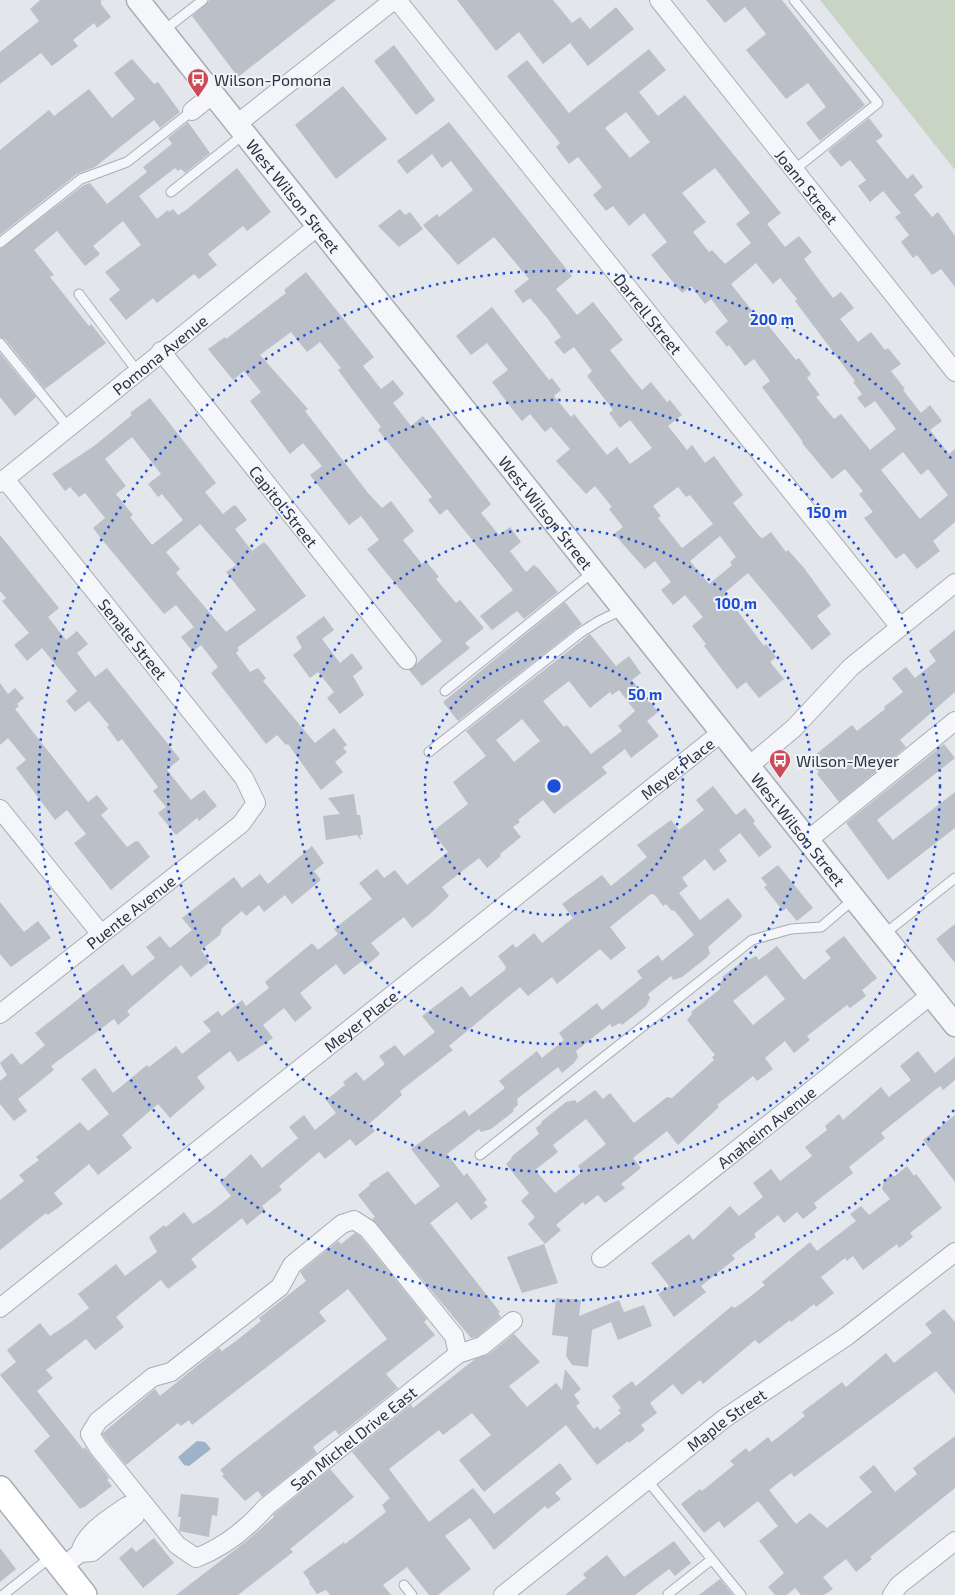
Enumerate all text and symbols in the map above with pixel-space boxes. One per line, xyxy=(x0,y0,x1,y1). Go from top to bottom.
bus stop icon: Wilson-Pomona xyxy=(186,67,210,98)
place label: Wilson-Pomona xyxy=(214,70,331,89)
street label: West Wilson Street xyxy=(243,135,345,256)
street label: Joann Street xyxy=(772,145,843,227)
street label: Darrell Street xyxy=(611,269,687,358)
street label: Pomona Avenue xyxy=(108,310,211,398)
text: 200 m xyxy=(750,310,794,328)
street label: West Wilson Street xyxy=(495,452,597,573)
street label: Capitol Street xyxy=(246,461,323,550)
text: 150 m xyxy=(807,503,847,521)
text: 100 m xyxy=(715,594,757,612)
street label: Senate Street xyxy=(95,595,171,683)
text: 50 m xyxy=(628,685,662,703)
street label: Meyer Place xyxy=(636,733,717,803)
bus stop icon: Wilson-Meyer xyxy=(768,748,792,779)
place label: Wilson-Meyer xyxy=(796,751,900,770)
street label: West Wilson Street xyxy=(748,768,850,889)
centre of rings xyxy=(545,777,563,795)
street label: Puente Avenue xyxy=(82,870,179,952)
street label: Meyer Place xyxy=(320,985,401,1056)
street label: Anaheim Avenue xyxy=(713,1081,819,1172)
street label: San Michel Drive East xyxy=(286,1382,420,1494)
street label: Maple Street xyxy=(683,1384,769,1455)

